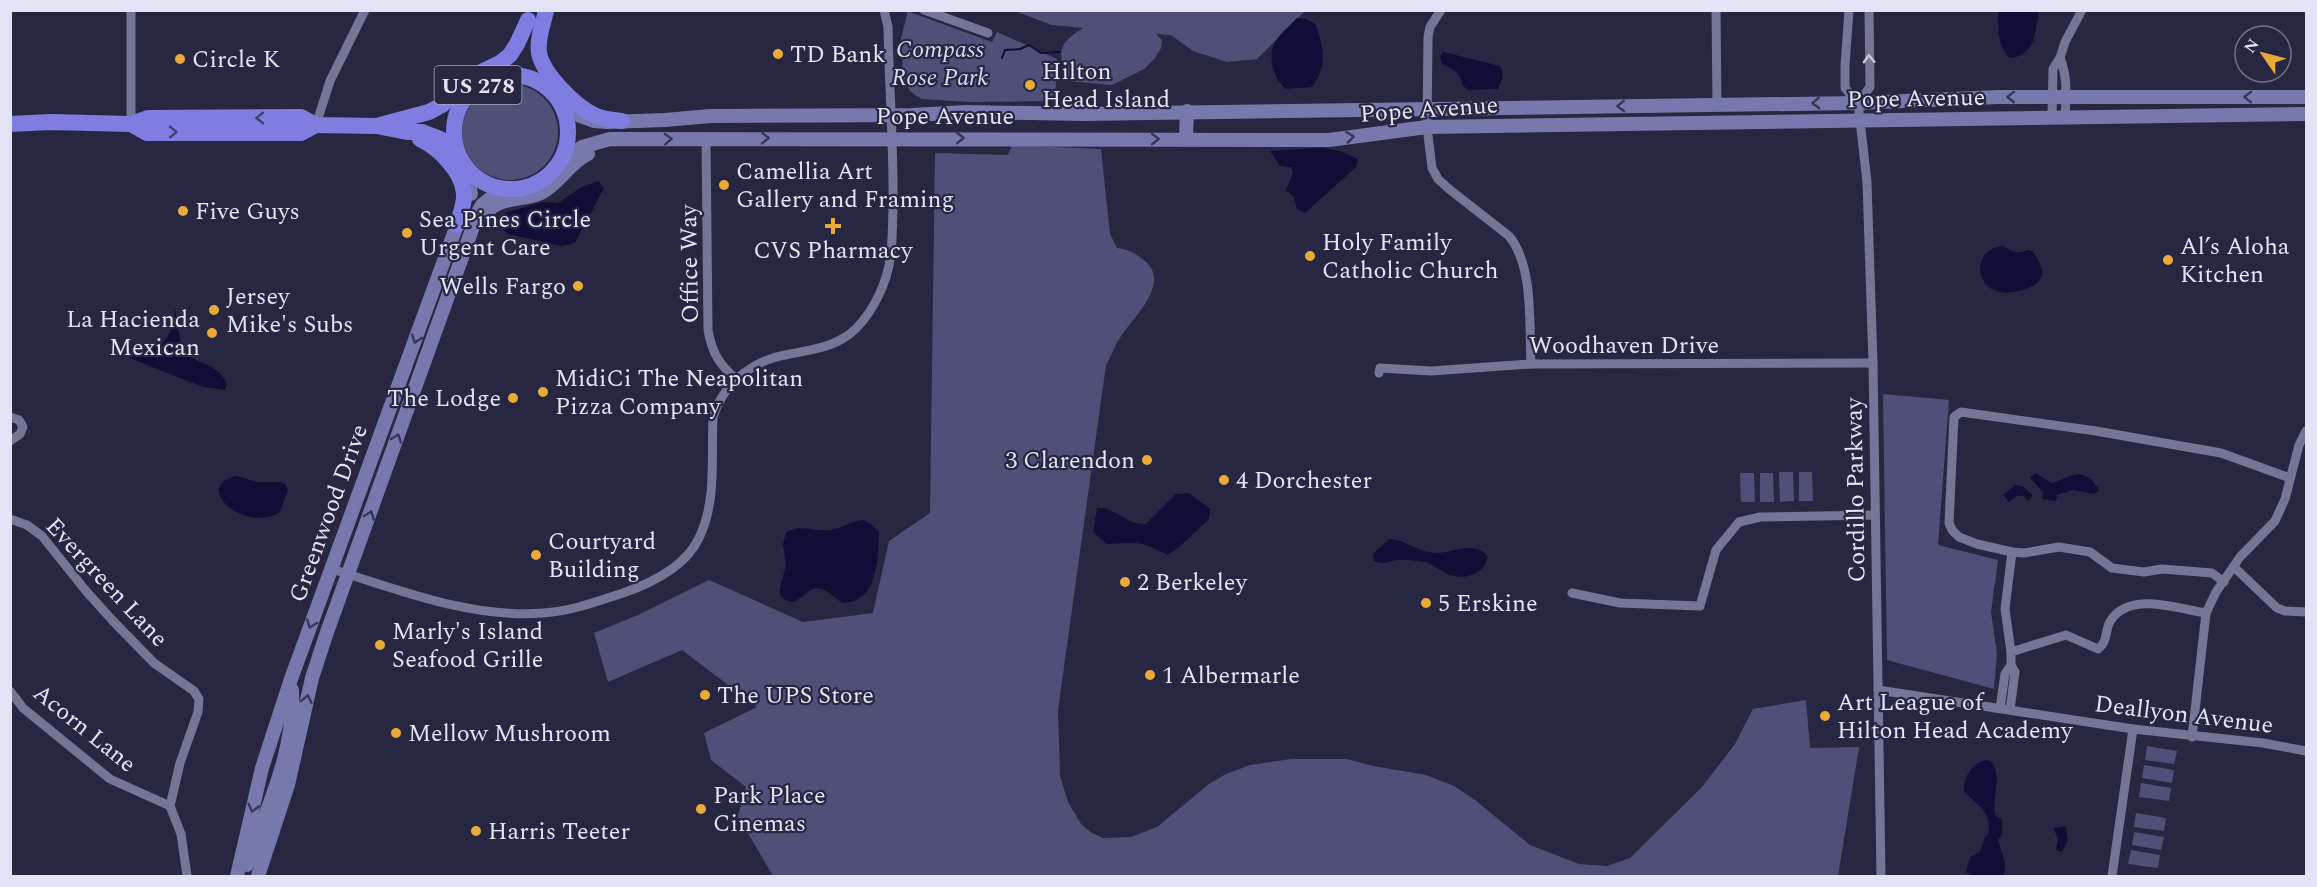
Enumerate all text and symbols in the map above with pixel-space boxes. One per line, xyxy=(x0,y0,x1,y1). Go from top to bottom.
north arrow xyxy=(2233,24,2293,84)
park label: Compass Rose Park xyxy=(891,32,989,96)
text: N xyxy=(2238,34,2265,58)
place label: TD Bank xyxy=(790,37,886,73)
place label: Circle K xyxy=(192,42,280,78)
marker: TD Bank xyxy=(771,47,785,61)
marker: Circle K xyxy=(173,52,187,66)
place label: Hilton Head Island xyxy=(1042,54,1170,118)
one-way arrow xyxy=(1862,54,1875,63)
road number: US 278 xyxy=(434,66,522,104)
marker: Hilton Head Island xyxy=(1023,78,1037,92)
street label: Pope Avenue xyxy=(1847,80,1986,118)
street label: Pope Avenue xyxy=(1359,87,1499,133)
one-way arrow xyxy=(2007,91,2016,103)
one-way arrow xyxy=(2244,91,2253,103)
one-way arrow xyxy=(1812,97,1821,109)
street label: Pope Avenue xyxy=(876,99,1014,135)
one-way arrow xyxy=(1617,100,1626,112)
one-way arrow xyxy=(255,112,264,124)
one-way arrow xyxy=(169,126,178,139)
one-way arrow xyxy=(1345,131,1354,144)
one-way arrow xyxy=(760,132,769,144)
one-way arrow xyxy=(955,132,964,144)
one-way arrow xyxy=(663,133,672,145)
one-way arrow xyxy=(1150,133,1159,145)
place label: Camellia Art Gallery and Framing xyxy=(736,154,954,218)
marker: Camellia Art Gallery and Framing xyxy=(717,178,731,192)
place label: Five Guys xyxy=(195,194,300,230)
place label: Sea Pines Circle Urgent Care xyxy=(419,202,591,266)
street label: Office Way xyxy=(671,203,709,324)
marker: Five Guys xyxy=(176,204,190,218)
marker: CVS Pharmacy xyxy=(826,219,840,233)
place label: Holy Family Catholic Church xyxy=(1322,225,1499,289)
marker: Sea Pines Circle Urgent Care xyxy=(400,226,414,240)
place label: Al’s Aloha Kitchen xyxy=(2180,229,2290,293)
place label: CVS Pharmacy xyxy=(753,233,914,269)
marker: Holy Family Catholic Church xyxy=(1303,249,1317,263)
marker: Al’s Aloha Kitchen xyxy=(2161,253,2175,267)
place label: Wells Fargo xyxy=(439,269,566,305)
place label: Jersey Mike's Subs xyxy=(226,279,353,343)
marker: Wells Fargo xyxy=(571,279,585,293)
place label: La Hacienda Mexican xyxy=(66,302,200,366)
marker: Jersey Mike's Subs xyxy=(207,303,221,317)
marker: La Hacienda Mexican xyxy=(205,326,219,340)
street label: Woodhaven Drive xyxy=(1529,328,1719,364)
one-way arrow xyxy=(410,334,423,344)
place label: MidiCi The Neapolitan Pizza Company xyxy=(555,361,803,425)
place label: The Lodge xyxy=(387,381,501,417)
marker: MidiCi The Neapolitan Pizza Company xyxy=(536,385,550,399)
marker: The Lodge xyxy=(506,391,520,405)
street label: Cordillo Parkway xyxy=(1836,396,1876,583)
street label: Greenwood Drive xyxy=(280,419,378,608)
one-way arrow xyxy=(390,433,403,444)
place label: 3 Clarendon xyxy=(1005,443,1135,479)
marker: 3 Clarendon xyxy=(1140,453,1154,467)
place label: 4 Dorchester xyxy=(1236,463,1372,499)
marker: 4 Dorchester xyxy=(1217,473,1231,487)
street label: Evergreen Lane xyxy=(36,510,176,656)
one-way arrow xyxy=(362,510,375,520)
place label: Courtyard Building xyxy=(548,524,656,588)
marker: Courtyard Building xyxy=(529,548,543,562)
place label: 2 Berkeley xyxy=(1137,565,1248,601)
marker: 2 Berkeley xyxy=(1118,575,1132,589)
place label: 5 Erskine xyxy=(1438,586,1538,622)
marker: 5 Erskine xyxy=(1419,596,1433,610)
place label: Marly's Island Seafood Grille xyxy=(392,614,543,678)
one-way arrow xyxy=(306,618,319,629)
marker: Marly's Island Seafood Grille xyxy=(373,638,387,652)
place label: 1 Albermarle xyxy=(1162,658,1300,694)
marker: 1 Albermarle xyxy=(1143,668,1157,682)
street label: Acorn Lane xyxy=(25,676,144,782)
place label: The UPS Store xyxy=(717,678,874,714)
place label: Art League of Hilton Head Academy xyxy=(1837,685,2074,749)
street label: Deallyon Avenue xyxy=(2092,686,2275,744)
marker: The UPS Store xyxy=(698,688,712,702)
one-way arrow xyxy=(300,694,313,704)
marker: Art League of Hilton Head Academy xyxy=(1818,709,1832,723)
place label: Mellow Mushroom xyxy=(408,716,611,752)
marker: Mellow Mushroom xyxy=(389,726,403,740)
place label: Park Place Cinemas xyxy=(713,778,826,842)
one-way arrow xyxy=(247,802,260,812)
marker: Park Place Cinemas xyxy=(694,802,708,816)
place label: Harris Teeter xyxy=(488,814,630,850)
marker: Harris Teeter xyxy=(469,824,483,838)

